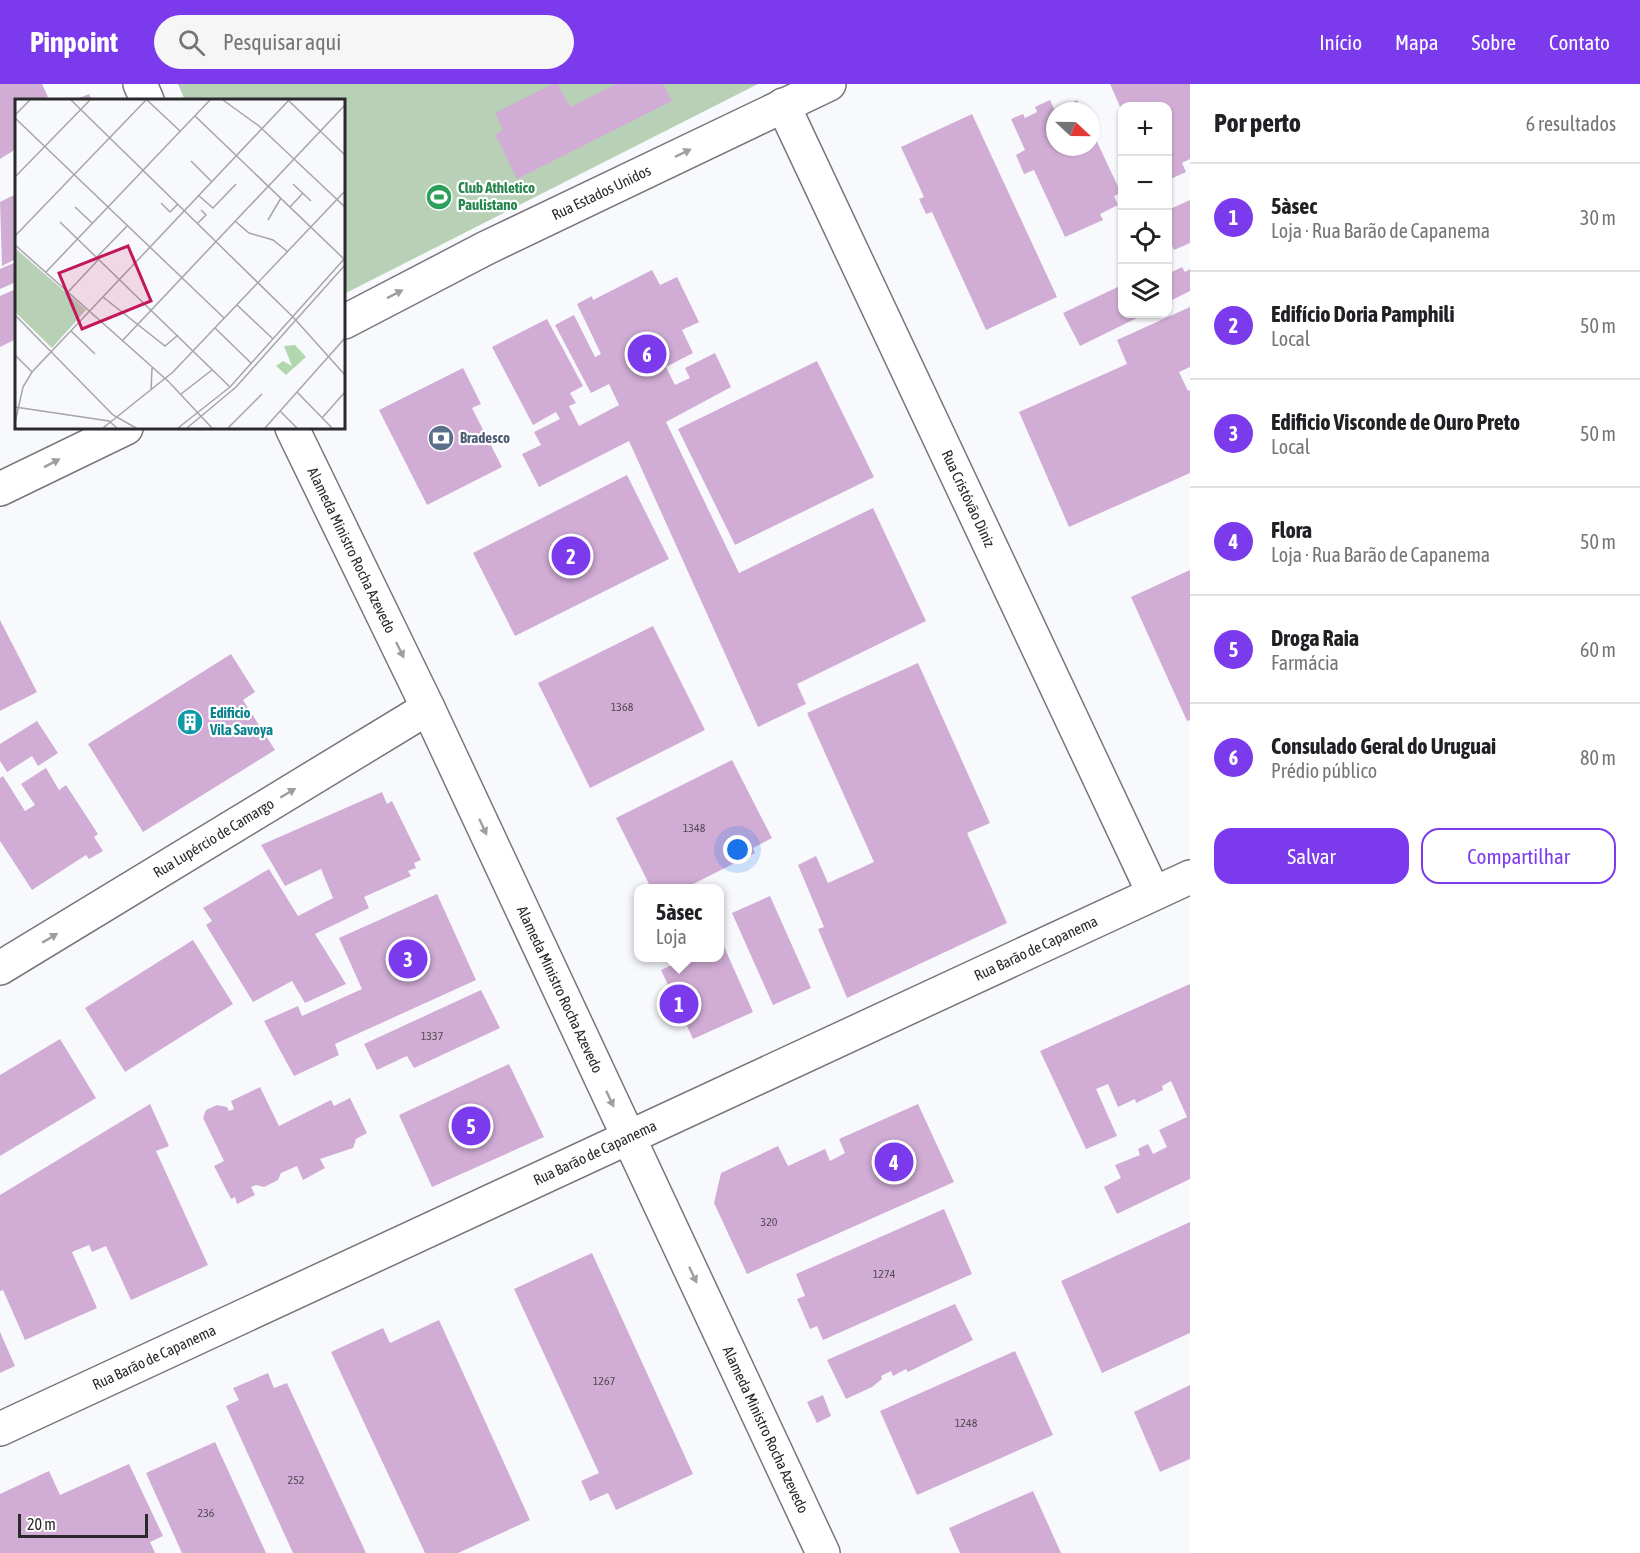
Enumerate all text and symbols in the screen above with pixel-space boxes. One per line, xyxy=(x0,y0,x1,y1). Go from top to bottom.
search box xyxy=(154,15,574,69)
text: Pinpoint xyxy=(30,26,118,58)
icon: search xyxy=(175,26,208,59)
text: Pesquisar aqui xyxy=(223,29,341,55)
text: Início xyxy=(1319,30,1362,54)
text: Mapa xyxy=(1395,30,1439,54)
text: Sobre xyxy=(1472,30,1516,54)
text: Contato xyxy=(1549,30,1610,54)
inset map xyxy=(15,99,345,429)
north arrow xyxy=(1046,102,1100,156)
map controls xyxy=(1118,102,1172,318)
button: + xyxy=(1118,102,1172,156)
text: Por perto xyxy=(1214,108,1301,138)
text: 6 resultados xyxy=(1526,112,1616,135)
one-way arrow xyxy=(675,149,692,158)
button: − xyxy=(1118,156,1172,210)
street label: Rua Estados Unidos xyxy=(549,162,653,223)
place label: Club Athletico Paulistano xyxy=(458,179,535,213)
sports icon: Club Athletico Paulistano xyxy=(424,182,454,212)
text: 5àsec xyxy=(1271,193,1317,219)
text: 1 xyxy=(1229,206,1238,229)
text: 30 m xyxy=(1580,206,1616,229)
button: locate xyxy=(1118,210,1172,264)
text: Loja · Rua Barão de Capanema xyxy=(1271,219,1490,242)
button: layers xyxy=(1118,264,1172,318)
one-way arrow xyxy=(387,290,404,299)
text: Edifício Doria Pamphili xyxy=(1271,301,1454,327)
text: 2 xyxy=(1229,314,1238,337)
text: 50 m xyxy=(1580,314,1616,337)
text: Local xyxy=(1271,327,1310,350)
pin: 6 xyxy=(628,332,666,376)
text: Edificio Visconde de Ouro Preto xyxy=(1271,409,1520,435)
text: 3 xyxy=(1229,422,1238,445)
text: 50 m xyxy=(1580,422,1616,445)
bank icon: Bradesco xyxy=(426,423,456,453)
place label: Bradesco xyxy=(460,429,510,446)
text: Local xyxy=(1271,435,1310,458)
street label: Rua Cristóvão Diniz xyxy=(939,447,999,550)
one-way arrow xyxy=(44,458,61,468)
street label: Alameda Ministro Rocha Azevedo xyxy=(304,464,399,636)
text: Flora xyxy=(1271,517,1312,543)
text: 4 xyxy=(1229,530,1238,553)
text: 50 m xyxy=(1580,530,1616,553)
pin: 2 xyxy=(552,534,590,578)
text: Loja · Rua Barão de Capanema xyxy=(1271,543,1490,566)
text: Droga Raia xyxy=(1271,625,1359,651)
text: 5 xyxy=(1229,638,1238,661)
text: 60 m xyxy=(1580,638,1616,661)
one-way arrow xyxy=(395,642,405,659)
text: Farmácia xyxy=(1271,651,1339,674)
house number: 1368 xyxy=(611,700,634,714)
place label: Edificio Vila Savoya xyxy=(209,704,273,738)
building icon: Edificio Vila Savoya xyxy=(175,707,205,737)
text: Consulado Geral do Uruguai xyxy=(1271,733,1496,759)
text: 6 xyxy=(1229,746,1238,769)
text: 80 m xyxy=(1580,746,1616,769)
text: Prédio público xyxy=(1271,759,1377,782)
one-way arrow xyxy=(280,788,297,798)
street label: Rua Lupércio de Camargo xyxy=(150,795,277,881)
one-way arrow xyxy=(479,818,488,835)
house number: 1348 xyxy=(683,821,706,835)
button: Salvar xyxy=(1214,828,1409,884)
button: Compartilhar xyxy=(1421,828,1616,884)
your location xyxy=(723,835,752,864)
popup xyxy=(634,884,724,962)
text: 5àsec xyxy=(656,899,702,925)
street label: Alameda Ministro Rocha Azevedo xyxy=(514,903,606,1075)
street label: Rua Barão de Capanema xyxy=(971,912,1100,984)
text: Loja xyxy=(656,925,687,948)
one-way arrow xyxy=(42,933,58,944)
pin: 3 xyxy=(388,936,428,982)
pin: 1 xyxy=(660,982,698,1026)
house number: 1337 xyxy=(421,1029,444,1043)
one-way arrow xyxy=(606,1090,615,1107)
pin: 5 xyxy=(452,1104,490,1148)
street label: Rua Barão de Capanema xyxy=(531,1117,659,1188)
pin: 4 xyxy=(874,1140,914,1184)
house number: 320 xyxy=(761,1215,778,1229)
one-way arrow xyxy=(688,1267,697,1284)
house number: 1274 xyxy=(873,1267,896,1281)
street label: Rua Barão de Capanema xyxy=(90,1321,218,1393)
street label: Alameda Ministro Rocha Azevedo xyxy=(720,1343,812,1516)
house number: 1267 xyxy=(593,1374,616,1388)
house number: 1248 xyxy=(955,1416,978,1430)
house number: 252 xyxy=(288,1473,304,1487)
house number: 236 xyxy=(198,1506,215,1520)
scale bar xyxy=(18,1511,148,1538)
text: 20 m xyxy=(27,1515,56,1533)

